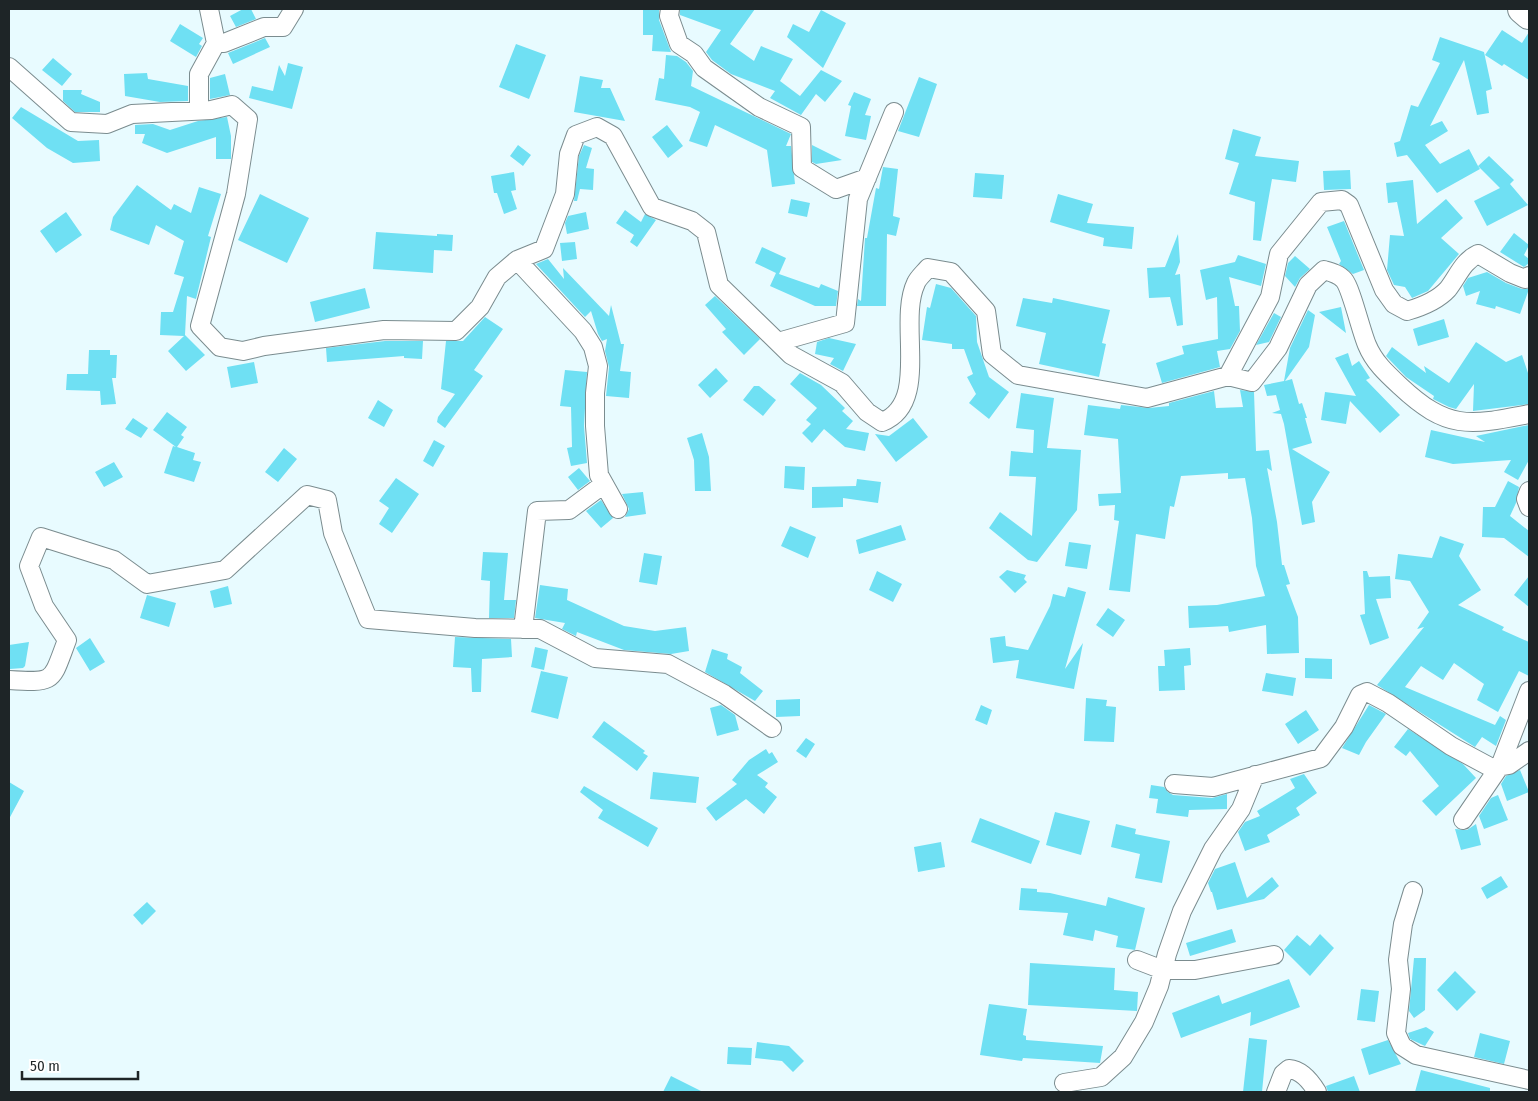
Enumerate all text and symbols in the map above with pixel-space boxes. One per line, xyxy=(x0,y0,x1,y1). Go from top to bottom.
scale bar xyxy=(22,1048,139,1080)
text: 50 m xyxy=(30,1057,60,1075)

